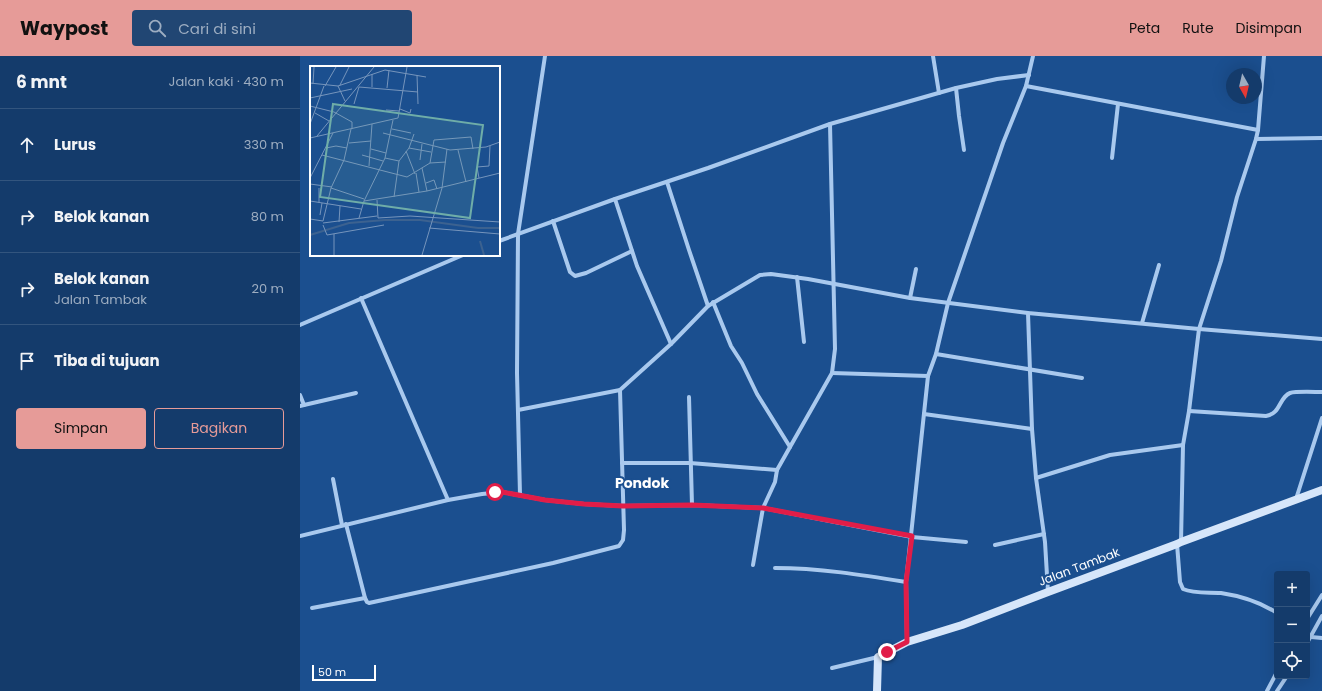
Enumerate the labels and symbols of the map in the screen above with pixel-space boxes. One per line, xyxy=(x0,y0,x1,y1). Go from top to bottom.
inset map xyxy=(310,66,500,256)
north arrow xyxy=(1226,68,1262,104)
district label: Pondok xyxy=(615,473,669,493)
route start xyxy=(486,483,504,501)
street label: Jalan Tambak xyxy=(1036,543,1123,590)
route end xyxy=(878,643,896,661)
scale bar xyxy=(312,663,376,682)

